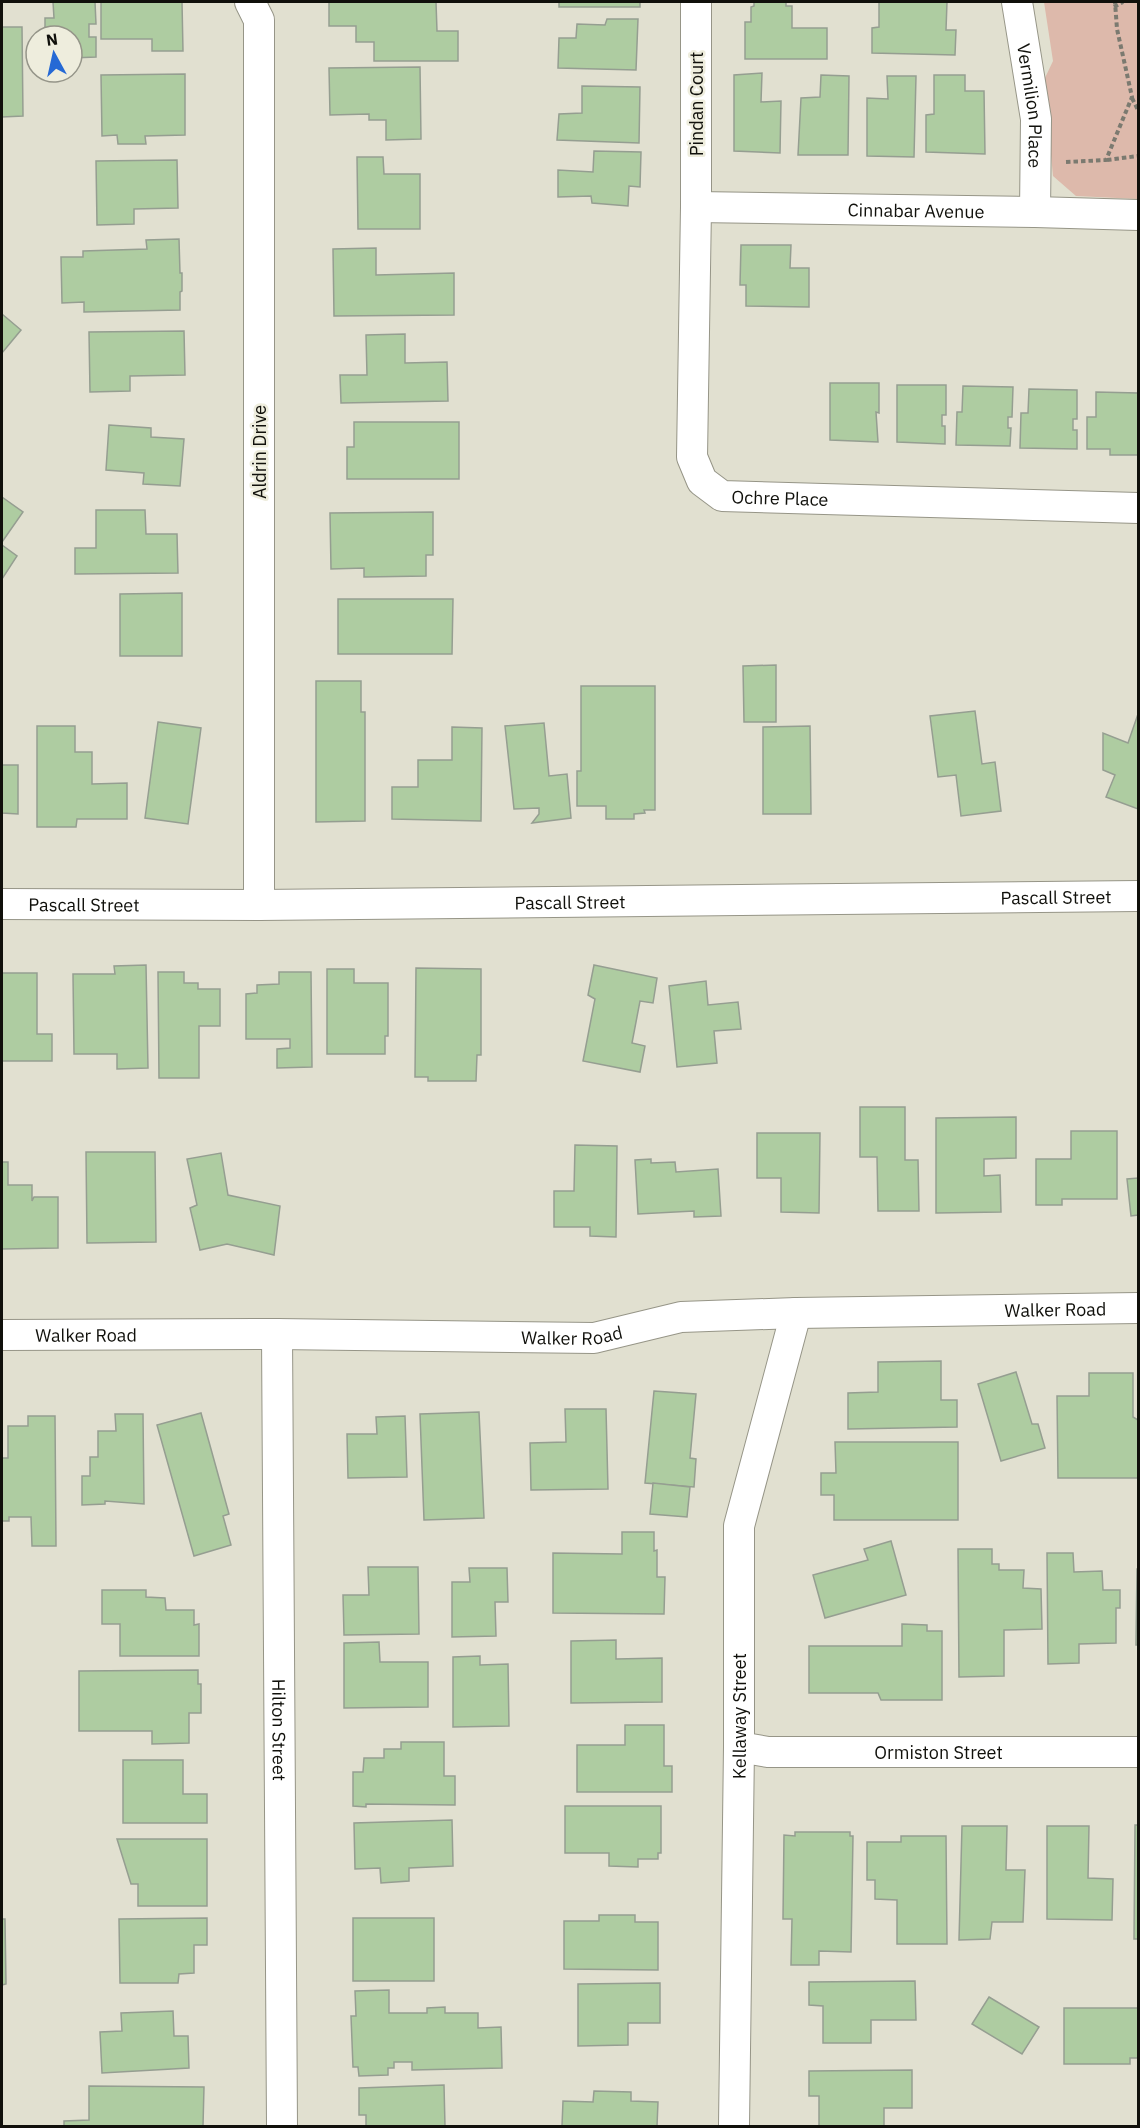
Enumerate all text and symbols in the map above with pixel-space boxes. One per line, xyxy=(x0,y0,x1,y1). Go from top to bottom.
north arrow xyxy=(24,24,84,84)
text: N xyxy=(45,28,59,50)
street label: Vermilion Place xyxy=(1012,42,1047,168)
street label: Pindan Court xyxy=(685,52,708,156)
street label: Cinnabar Avenue xyxy=(847,198,985,223)
street label: Aldrin Drive xyxy=(248,405,271,499)
street label: Ochre Place xyxy=(731,485,829,511)
street label: Pascall Street xyxy=(1000,885,1112,909)
street label: Pascall Street xyxy=(514,890,626,914)
street label: Pascall Street xyxy=(28,893,140,916)
street label: Walker Road xyxy=(1004,1297,1106,1321)
street label: Walker Road xyxy=(521,1320,625,1349)
street label: Walker Road xyxy=(35,1323,137,1346)
street label: Kellaway Street xyxy=(727,1653,751,1779)
street label: Hilton Street xyxy=(268,1679,291,1781)
street label: Ormiston Street xyxy=(874,1741,1003,1764)

